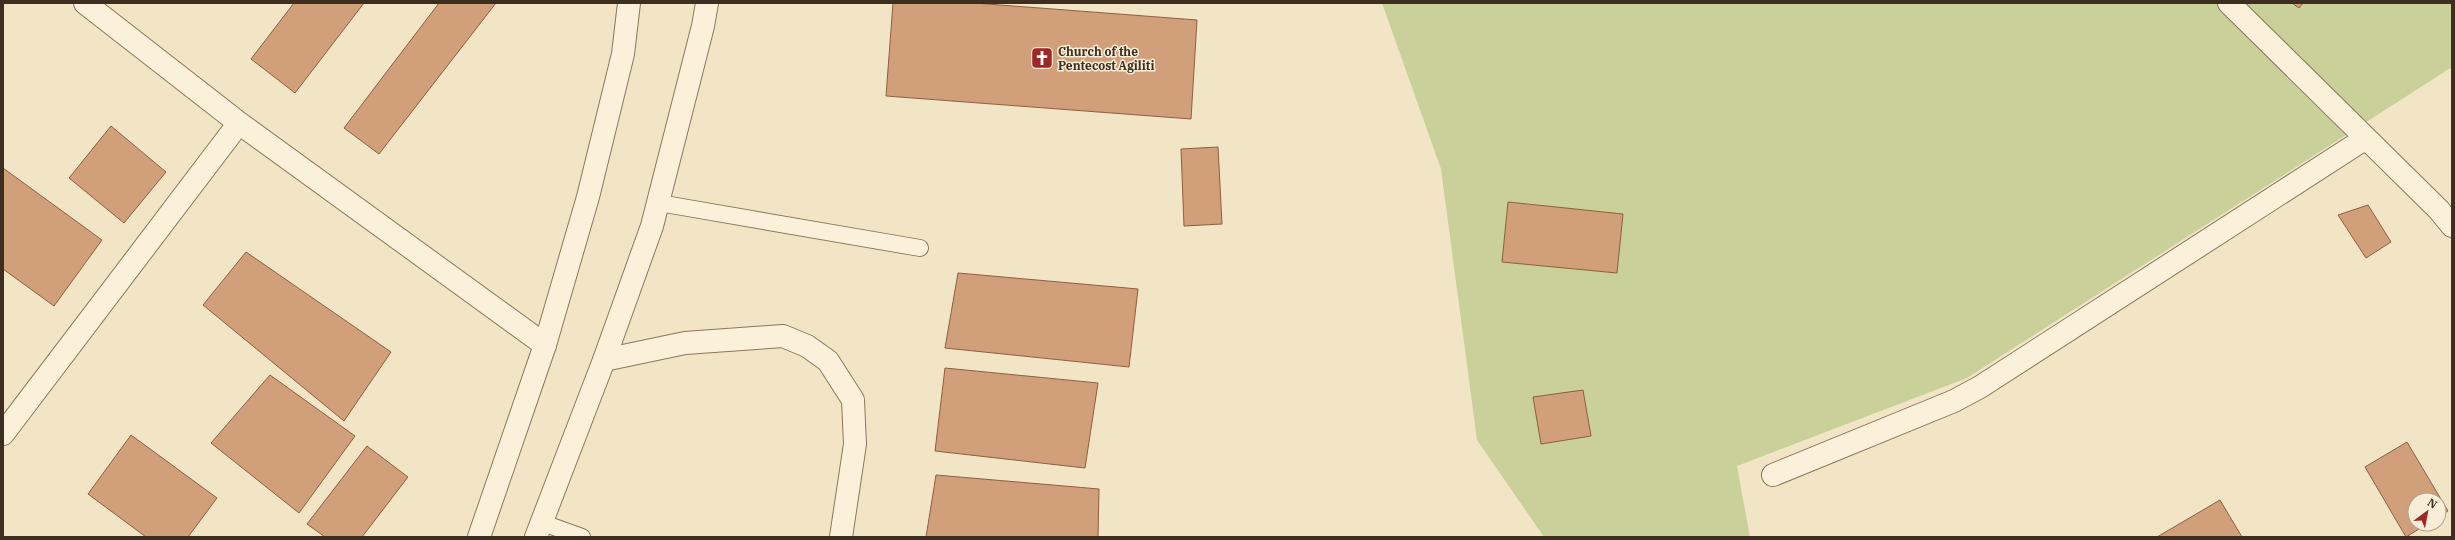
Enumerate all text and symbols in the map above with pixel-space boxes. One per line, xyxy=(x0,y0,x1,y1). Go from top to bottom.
place label: Church of the Pentecost Agiliti xyxy=(1058,44,1154,73)
church icon: Church of the Pentecost Agiliti xyxy=(1029,45,1055,71)
north arrow xyxy=(2407,492,2447,532)
text: N xyxy=(2425,495,2440,512)

